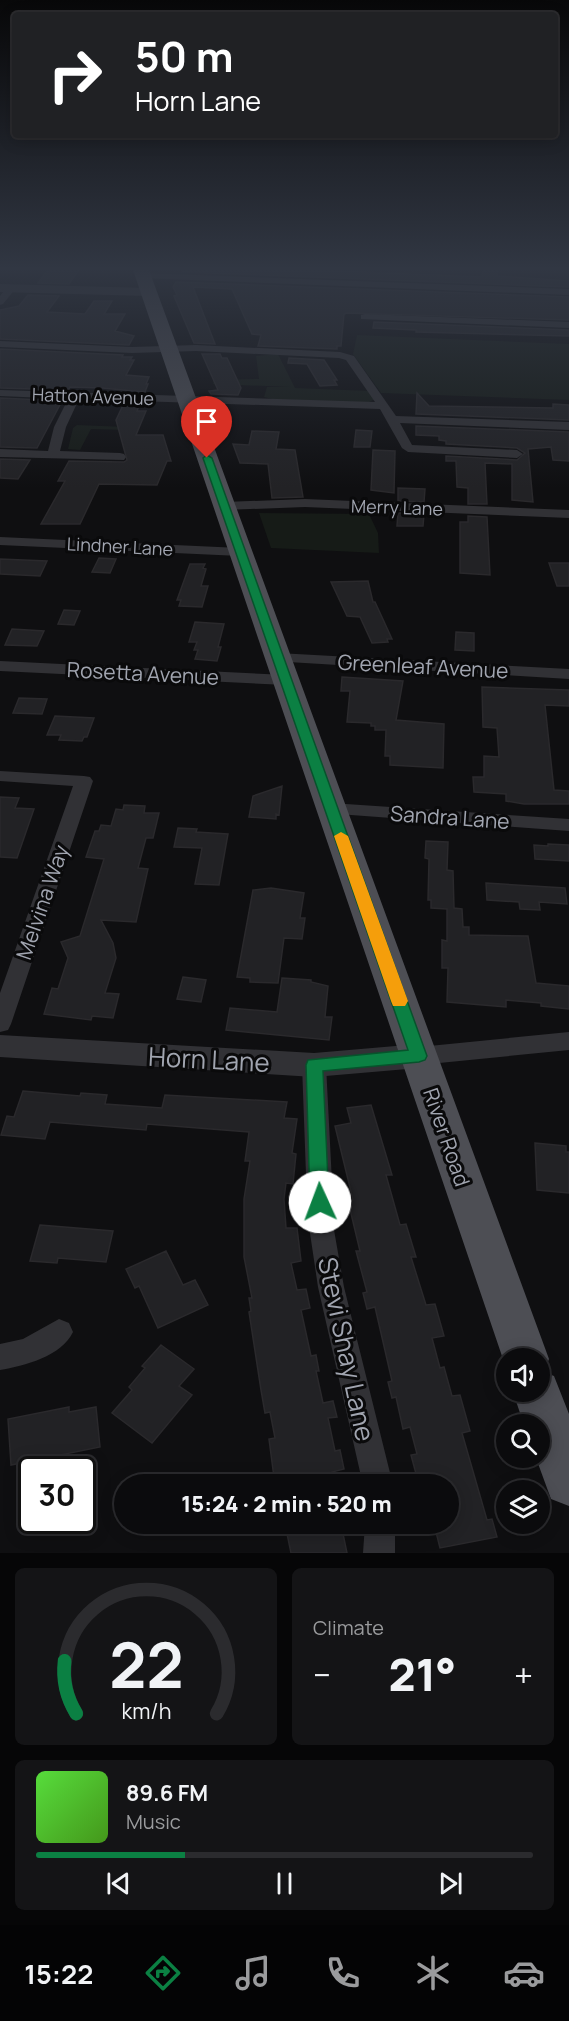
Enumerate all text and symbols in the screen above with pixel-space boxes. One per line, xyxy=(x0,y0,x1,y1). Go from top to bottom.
text: 50 m xyxy=(135,27,233,85)
icon: right xyxy=(36,36,114,114)
text: Horn Lane xyxy=(135,82,261,119)
street label: Hatton Avenue xyxy=(32,382,154,410)
pin xyxy=(181,396,232,458)
icon: arrive xyxy=(190,405,223,438)
street label: Merry Lane xyxy=(351,493,443,521)
street label: Lindner Lane xyxy=(66,531,174,561)
street label: Greenleaf Avenue xyxy=(337,648,509,684)
street label: Rosetta Avenue xyxy=(66,655,220,691)
street label: Sandra Lane xyxy=(389,799,511,835)
street label: Melvina Way xyxy=(9,841,75,963)
street label: Horn Lane xyxy=(147,1038,271,1080)
street label: River Road xyxy=(417,1084,477,1190)
position arrow xyxy=(288,1170,352,1234)
street label: Stevi Shay Lane xyxy=(310,1254,384,1444)
map controls xyxy=(496,1348,550,1534)
button: sound xyxy=(496,1348,550,1402)
button: search xyxy=(496,1414,550,1468)
speed limit sign: 30 xyxy=(18,1456,96,1534)
button: layers xyxy=(496,1480,550,1534)
text: 15:24 · 2 min · 520 m xyxy=(181,1489,392,1519)
text: Climate xyxy=(313,1614,384,1641)
text: 22 xyxy=(109,1621,183,1707)
text: 21° xyxy=(388,1643,456,1705)
text: − xyxy=(313,1652,331,1697)
text: + xyxy=(514,1652,533,1697)
text: km/h xyxy=(121,1696,171,1725)
text: 89.6 FM xyxy=(126,1778,208,1808)
text: Music xyxy=(126,1808,181,1835)
icon: previous xyxy=(102,1867,135,1900)
icon: pause xyxy=(268,1867,301,1900)
icon: next xyxy=(434,1867,467,1900)
icon: directions xyxy=(142,1952,184,1994)
icon: music xyxy=(232,1952,274,1994)
icon: phone xyxy=(322,1952,364,1994)
icon: climate xyxy=(412,1952,454,1994)
icon: car xyxy=(503,1952,545,1994)
text: 15:22 xyxy=(24,1955,93,1992)

